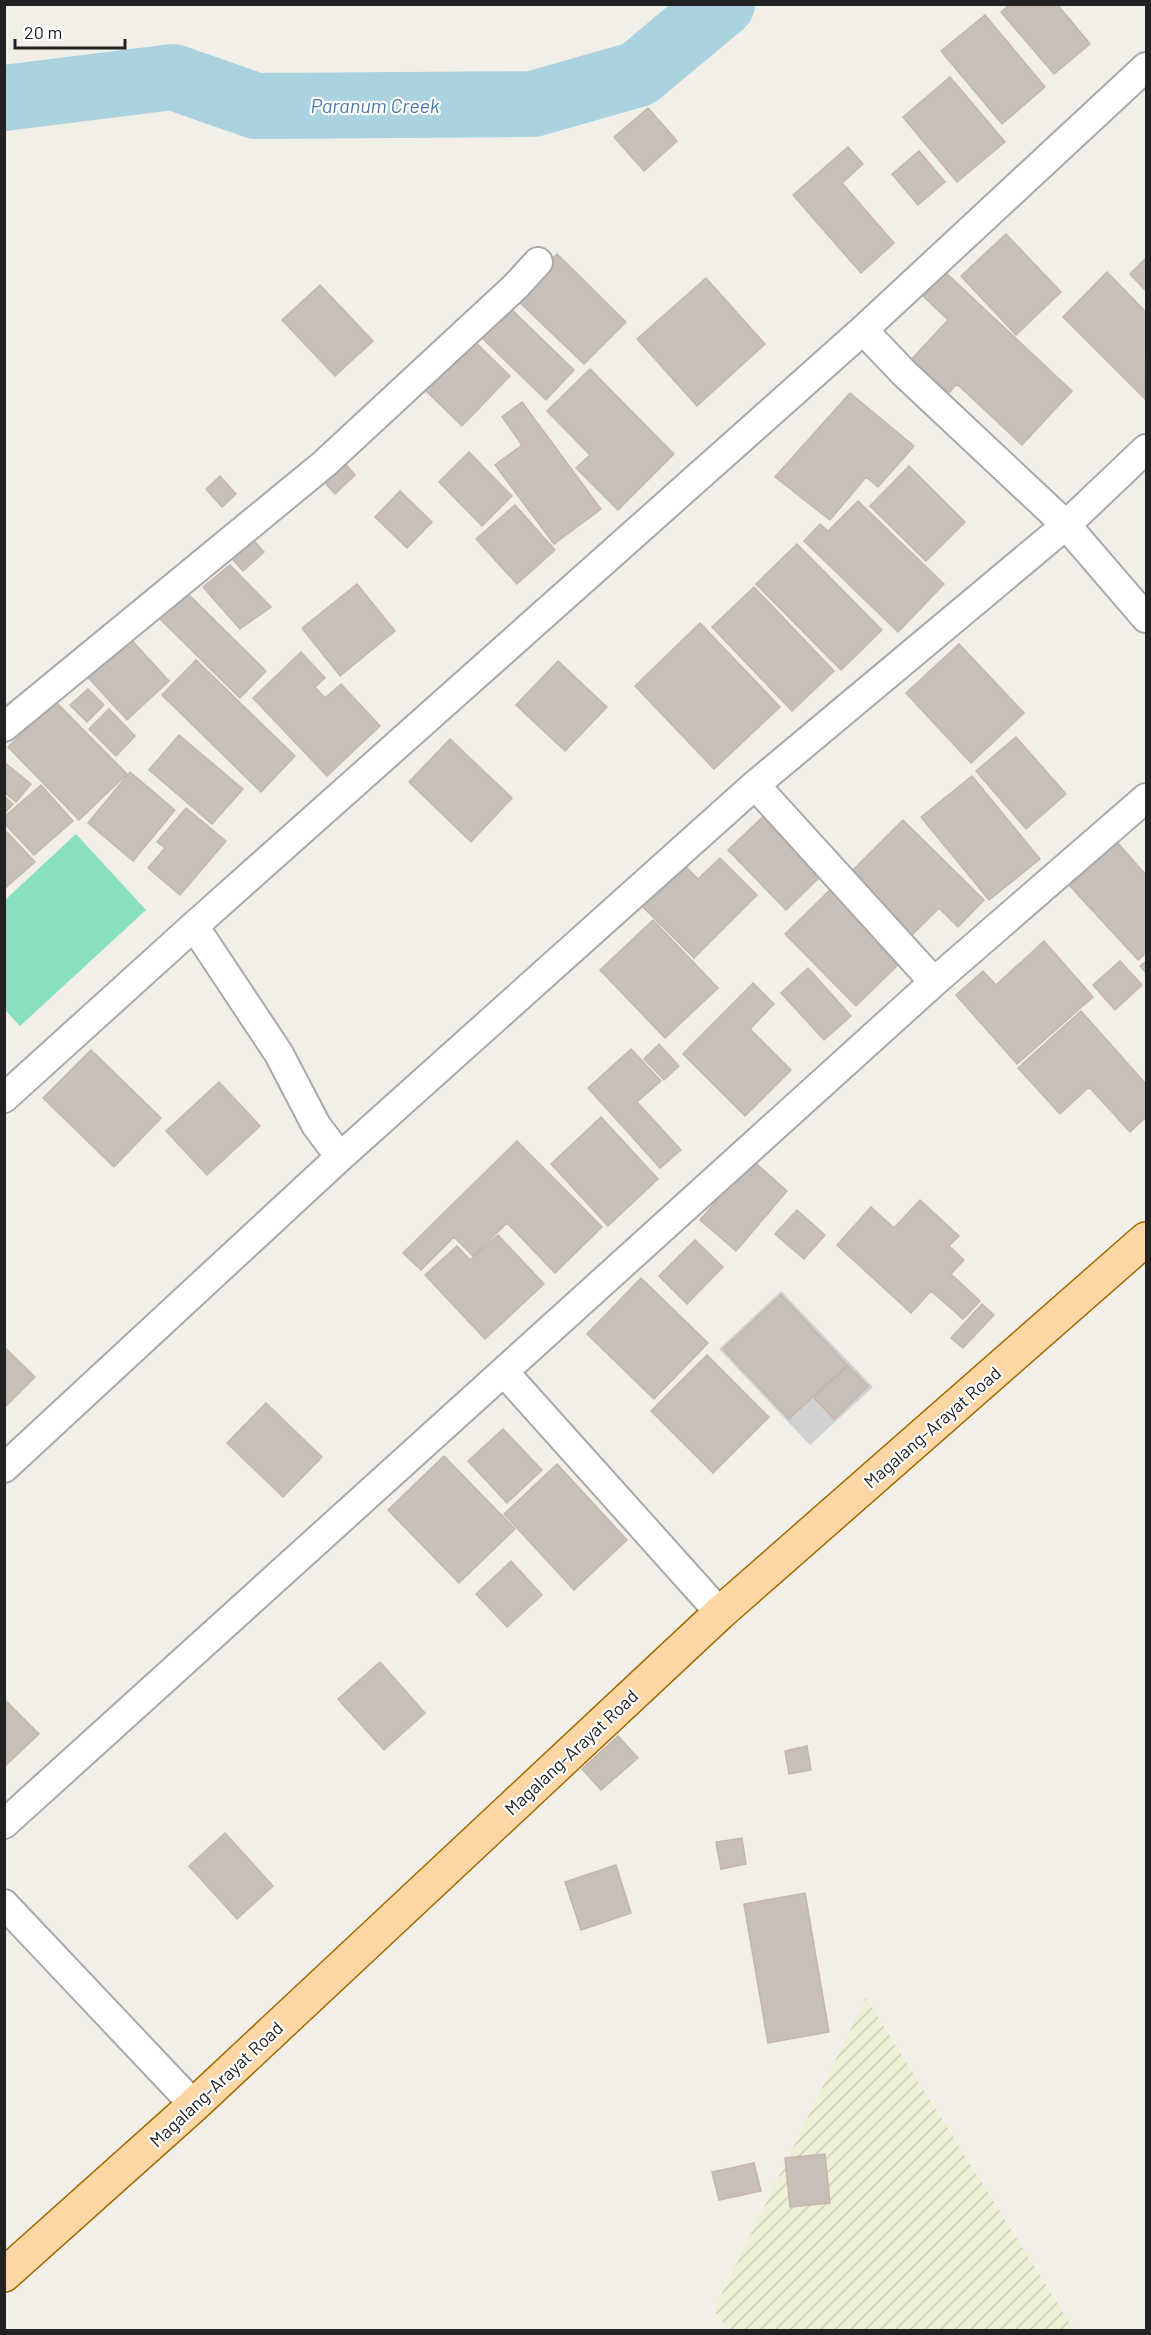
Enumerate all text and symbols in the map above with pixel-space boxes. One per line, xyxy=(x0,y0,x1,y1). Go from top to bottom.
scale bar xyxy=(15,12,124,50)
text: 20 m xyxy=(24,21,62,43)
water label: Paranum Creek xyxy=(310,93,440,117)
street label: Magalang-Arayat Road xyxy=(859,1361,1005,1493)
street label: Magalang-Arayat Road xyxy=(500,1684,642,1820)
street label: Magalang-Arayat Road xyxy=(145,2016,287,2152)

